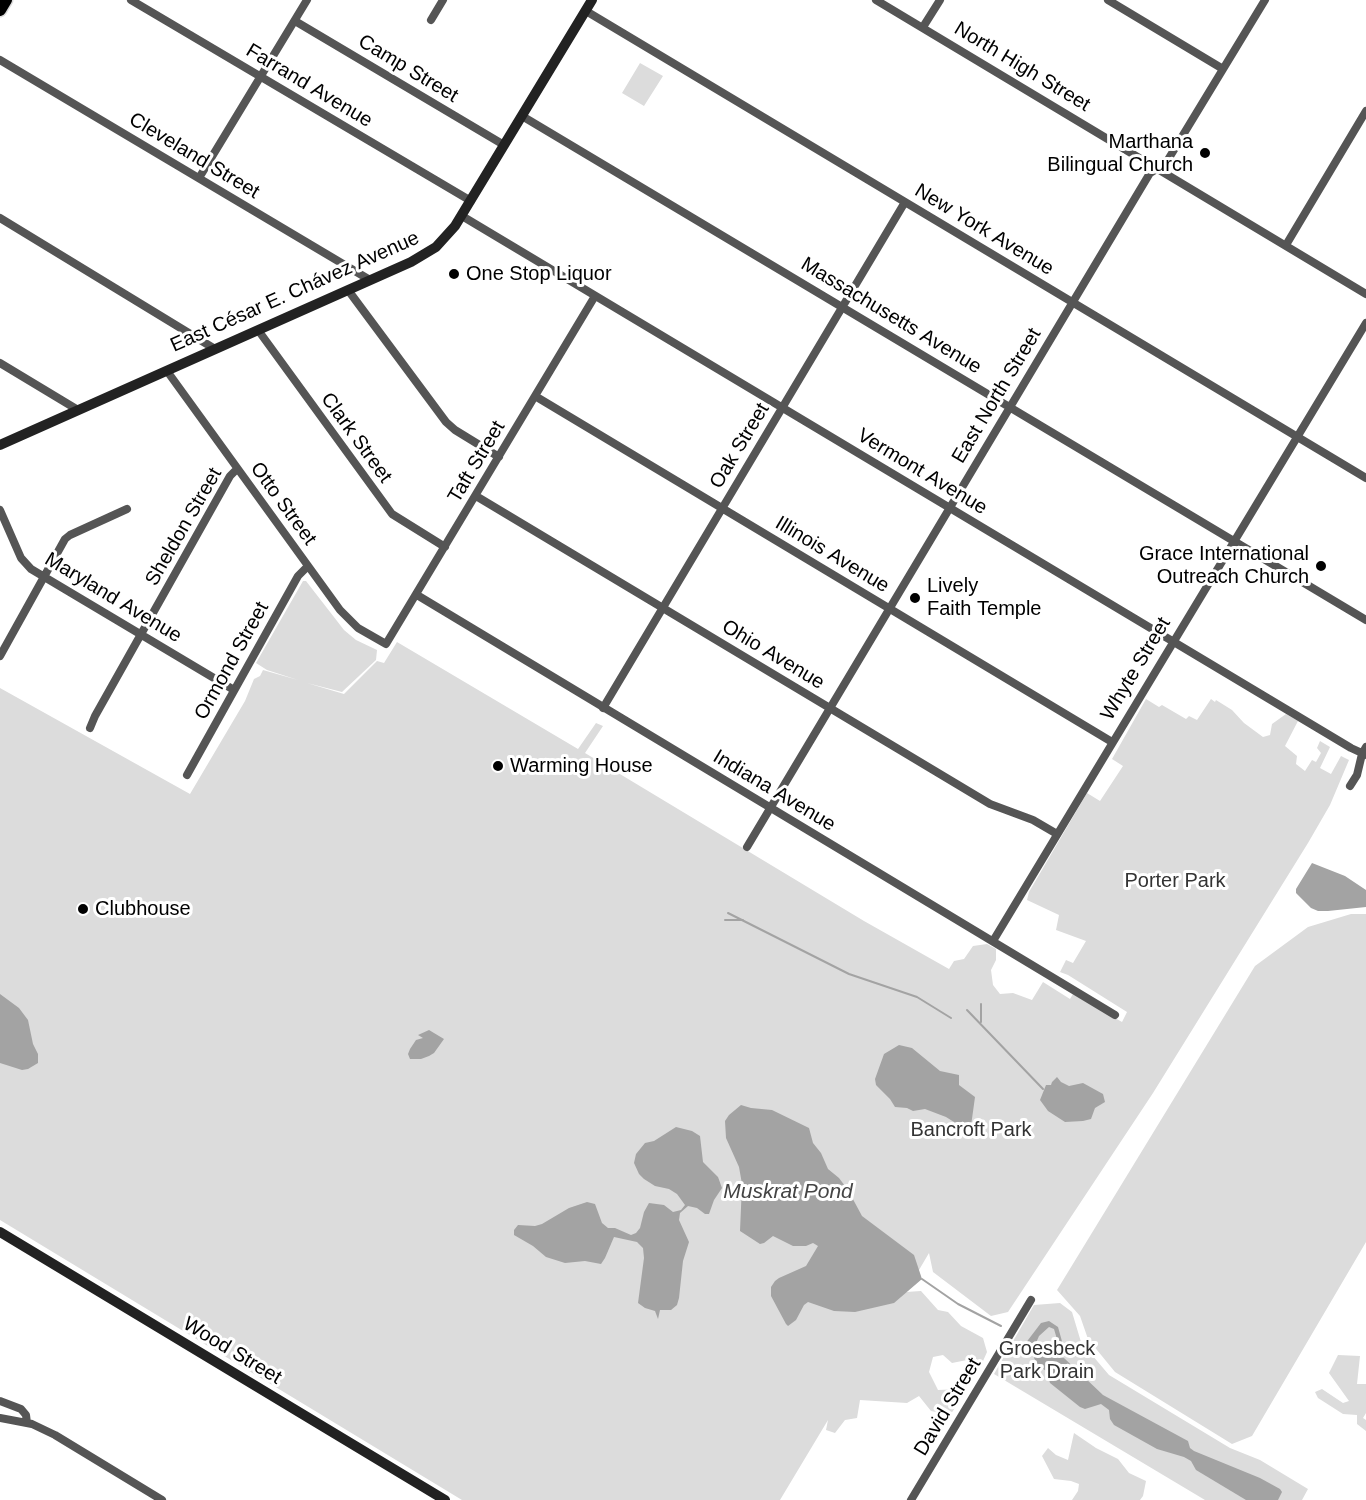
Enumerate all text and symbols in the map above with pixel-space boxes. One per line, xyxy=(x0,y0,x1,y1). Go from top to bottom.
street label: North High Street xyxy=(950,17,1094,117)
street label: Camp Street xyxy=(354,30,462,108)
street label: Farrand Avenue xyxy=(242,39,376,133)
street label: Cleveland Street xyxy=(124,108,264,204)
place label: Marthana Bilingual Church xyxy=(1047,130,1193,177)
marker: Marthana Bilingual Church xyxy=(1198,146,1212,160)
street label: New York Avenue xyxy=(910,179,1058,281)
street label: East César E. Chávez Avenue xyxy=(167,226,423,358)
street label: Massachusetts Avenue xyxy=(796,253,986,379)
place label: One Stop Liquor xyxy=(466,262,612,286)
marker: One Stop Liquor xyxy=(447,267,461,281)
street label: East North Street xyxy=(947,324,1047,468)
street label: Clark Street xyxy=(315,388,397,488)
street label: Oak Street xyxy=(705,399,775,493)
street label: Taft Street xyxy=(443,417,511,507)
street label: Vermont Avenue xyxy=(853,424,991,520)
street label: Otto Street xyxy=(245,458,321,550)
street label: Sheldon Street xyxy=(141,464,227,590)
street label: Illinois Avenue xyxy=(771,512,893,598)
place label: Grace International Outreach Church xyxy=(1139,542,1309,589)
street label: Maryland Avenue xyxy=(40,548,186,648)
marker: Grace International Outreach Church xyxy=(1314,559,1328,573)
place label: Lively Faith Temple xyxy=(927,574,1041,621)
marker: Lively Faith Temple xyxy=(908,591,922,605)
street label: Ormond Street xyxy=(190,598,274,724)
street label: Whyte Street xyxy=(1096,613,1176,725)
street label: Ohio Avenue xyxy=(717,615,829,695)
street label: Indiana Avenue xyxy=(708,745,840,837)
place label: Warming House xyxy=(510,754,653,778)
marker: Warming House xyxy=(491,759,505,773)
park label: Porter Park xyxy=(1124,869,1226,893)
place label: Clubhouse xyxy=(95,897,191,921)
marker: Clubhouse xyxy=(76,902,90,916)
park label: Bancroft Park xyxy=(910,1118,1032,1142)
water label: Muskrat Pond xyxy=(723,1179,853,1205)
street label: Wood Street xyxy=(178,1312,286,1390)
park label: Groesbeck Park Drain xyxy=(999,1337,1095,1384)
street label: David Street xyxy=(909,1354,987,1460)

